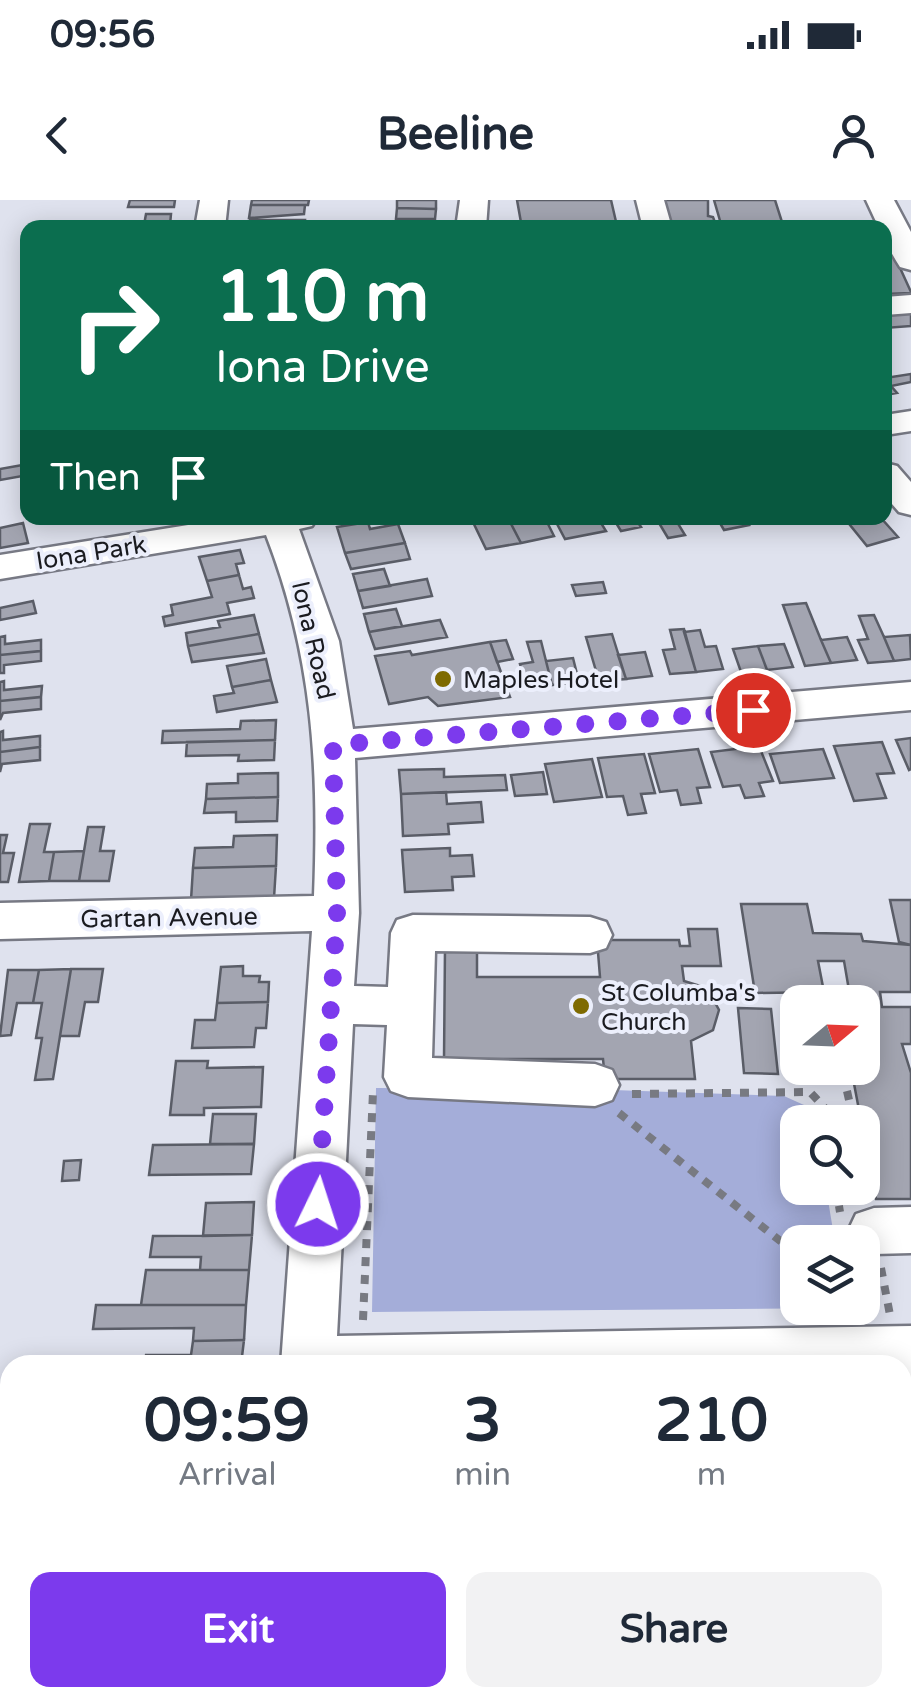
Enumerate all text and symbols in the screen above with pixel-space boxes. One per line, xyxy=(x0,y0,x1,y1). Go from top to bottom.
text: 09:56 xyxy=(50,12,155,58)
icon: back xyxy=(30,108,85,163)
text: Beeline xyxy=(377,108,534,162)
icon: person xyxy=(826,108,881,163)
text: 110 m xyxy=(215,256,429,340)
icon: right xyxy=(50,260,180,390)
text: Iona Drive xyxy=(215,341,430,395)
icon: arrive xyxy=(161,450,216,505)
text: Then xyxy=(50,455,141,501)
street label: Iona Park xyxy=(34,529,148,576)
street label: Iona Road xyxy=(285,578,341,702)
place label: Maples Hotel xyxy=(463,665,619,695)
marker: Maples Hotel xyxy=(432,668,454,690)
pin xyxy=(711,668,796,753)
icon: arrive xyxy=(726,683,781,738)
street label: Gartan Avenue xyxy=(80,901,258,935)
place label: St Columba's Church xyxy=(601,978,756,1037)
north arrow xyxy=(780,985,880,1085)
map controls xyxy=(780,985,880,1325)
marker: St Columba's Church xyxy=(570,995,592,1017)
button: search xyxy=(780,1105,880,1205)
position arrow xyxy=(266,1152,370,1256)
button: layers xyxy=(780,1225,880,1325)
text: 09:59 xyxy=(144,1385,310,1457)
text: 3 xyxy=(464,1385,501,1457)
text: 210 xyxy=(655,1385,768,1457)
text: Arrival xyxy=(178,1456,277,1494)
text: min xyxy=(454,1456,511,1494)
text: m xyxy=(697,1456,726,1494)
button: Exit xyxy=(30,1572,446,1687)
button: Share xyxy=(466,1572,882,1687)

